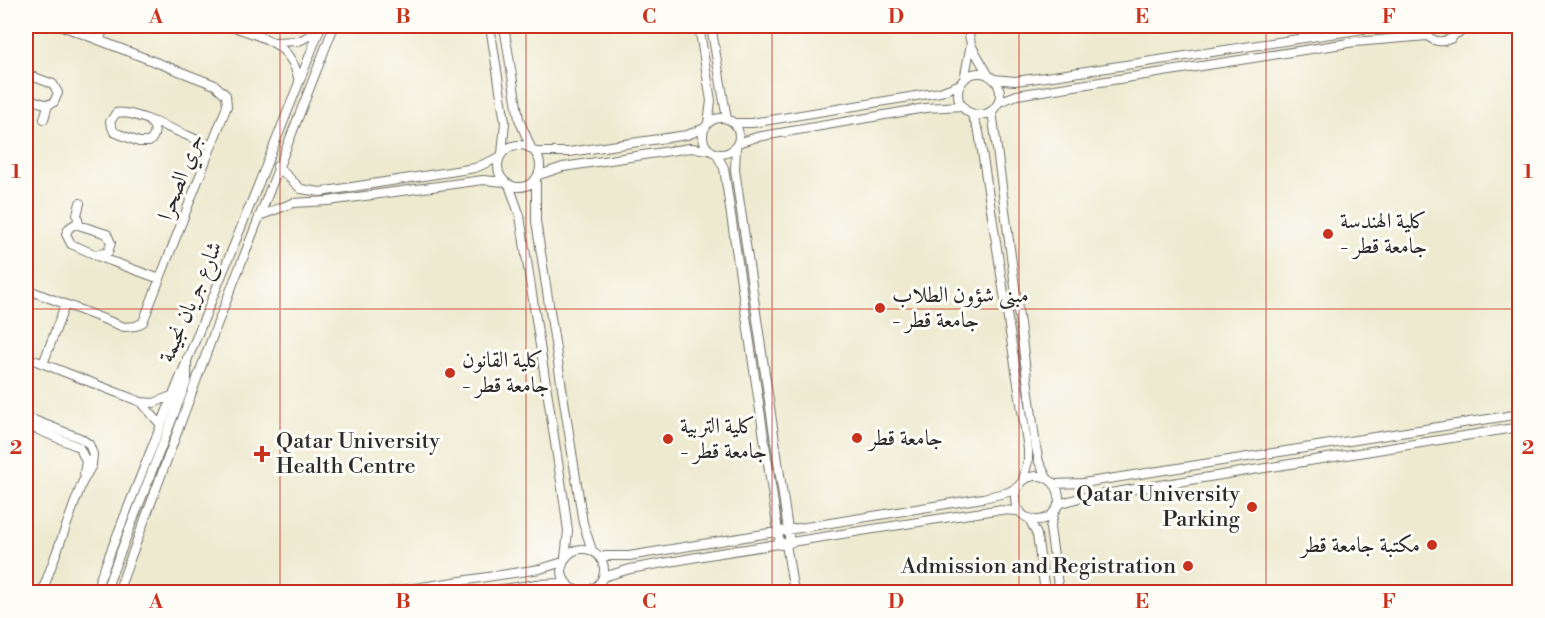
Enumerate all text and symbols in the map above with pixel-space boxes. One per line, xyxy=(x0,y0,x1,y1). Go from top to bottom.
text: A xyxy=(148,5,164,30)
text: B xyxy=(395,5,411,30)
text: C xyxy=(642,5,656,30)
text: D xyxy=(888,5,904,30)
text: E xyxy=(1135,5,1149,30)
text: F xyxy=(1382,5,1396,30)
street label: جري الصحرا xyxy=(152,130,213,225)
text: 1 xyxy=(11,160,21,185)
text: 1 xyxy=(1523,160,1533,185)
place label: كلية الهندسة - جامعة قطر xyxy=(1340,208,1427,260)
marker: كلية الهندسة - جامعة قطر xyxy=(1321,227,1335,241)
street label: شارع جريان نجيمة xyxy=(153,237,232,368)
place label: مبنى شؤون الطلاب - جامعة قطر xyxy=(892,282,1029,334)
marker: مبنى شؤون الطلاب - جامعة قطر xyxy=(873,301,887,315)
place label: كلية القانون - جامعة قطر xyxy=(462,347,549,399)
marker: كلية القانون - جامعة قطر xyxy=(443,366,457,380)
place label: كلية التربية - جامعة قطر xyxy=(680,413,767,465)
place label: جامعة قطر xyxy=(867,425,943,452)
place label: Qatar University Health Centre xyxy=(276,428,440,480)
marker: جامعة قطر xyxy=(850,431,864,445)
marker: كلية التربية - جامعة قطر xyxy=(661,432,675,446)
text: 2 xyxy=(10,436,22,461)
text: 2 xyxy=(1522,436,1534,461)
marker: Qatar University Health Centre xyxy=(253,445,271,463)
place label: Qatar University Parking xyxy=(1076,481,1241,533)
marker: Qatar University Parking xyxy=(1245,500,1259,514)
place label: مكتبة جامعة قطر xyxy=(1299,532,1420,559)
marker: مكتبة جامعة قطر xyxy=(1425,538,1439,552)
place label: Admission and Registration xyxy=(900,553,1176,580)
marker: Admission and Registration xyxy=(1181,559,1195,573)
text: A xyxy=(148,590,164,615)
text: B xyxy=(395,590,411,615)
text: C xyxy=(642,590,656,615)
text: D xyxy=(888,590,904,615)
text: E xyxy=(1135,590,1149,615)
text: F xyxy=(1382,590,1396,615)

